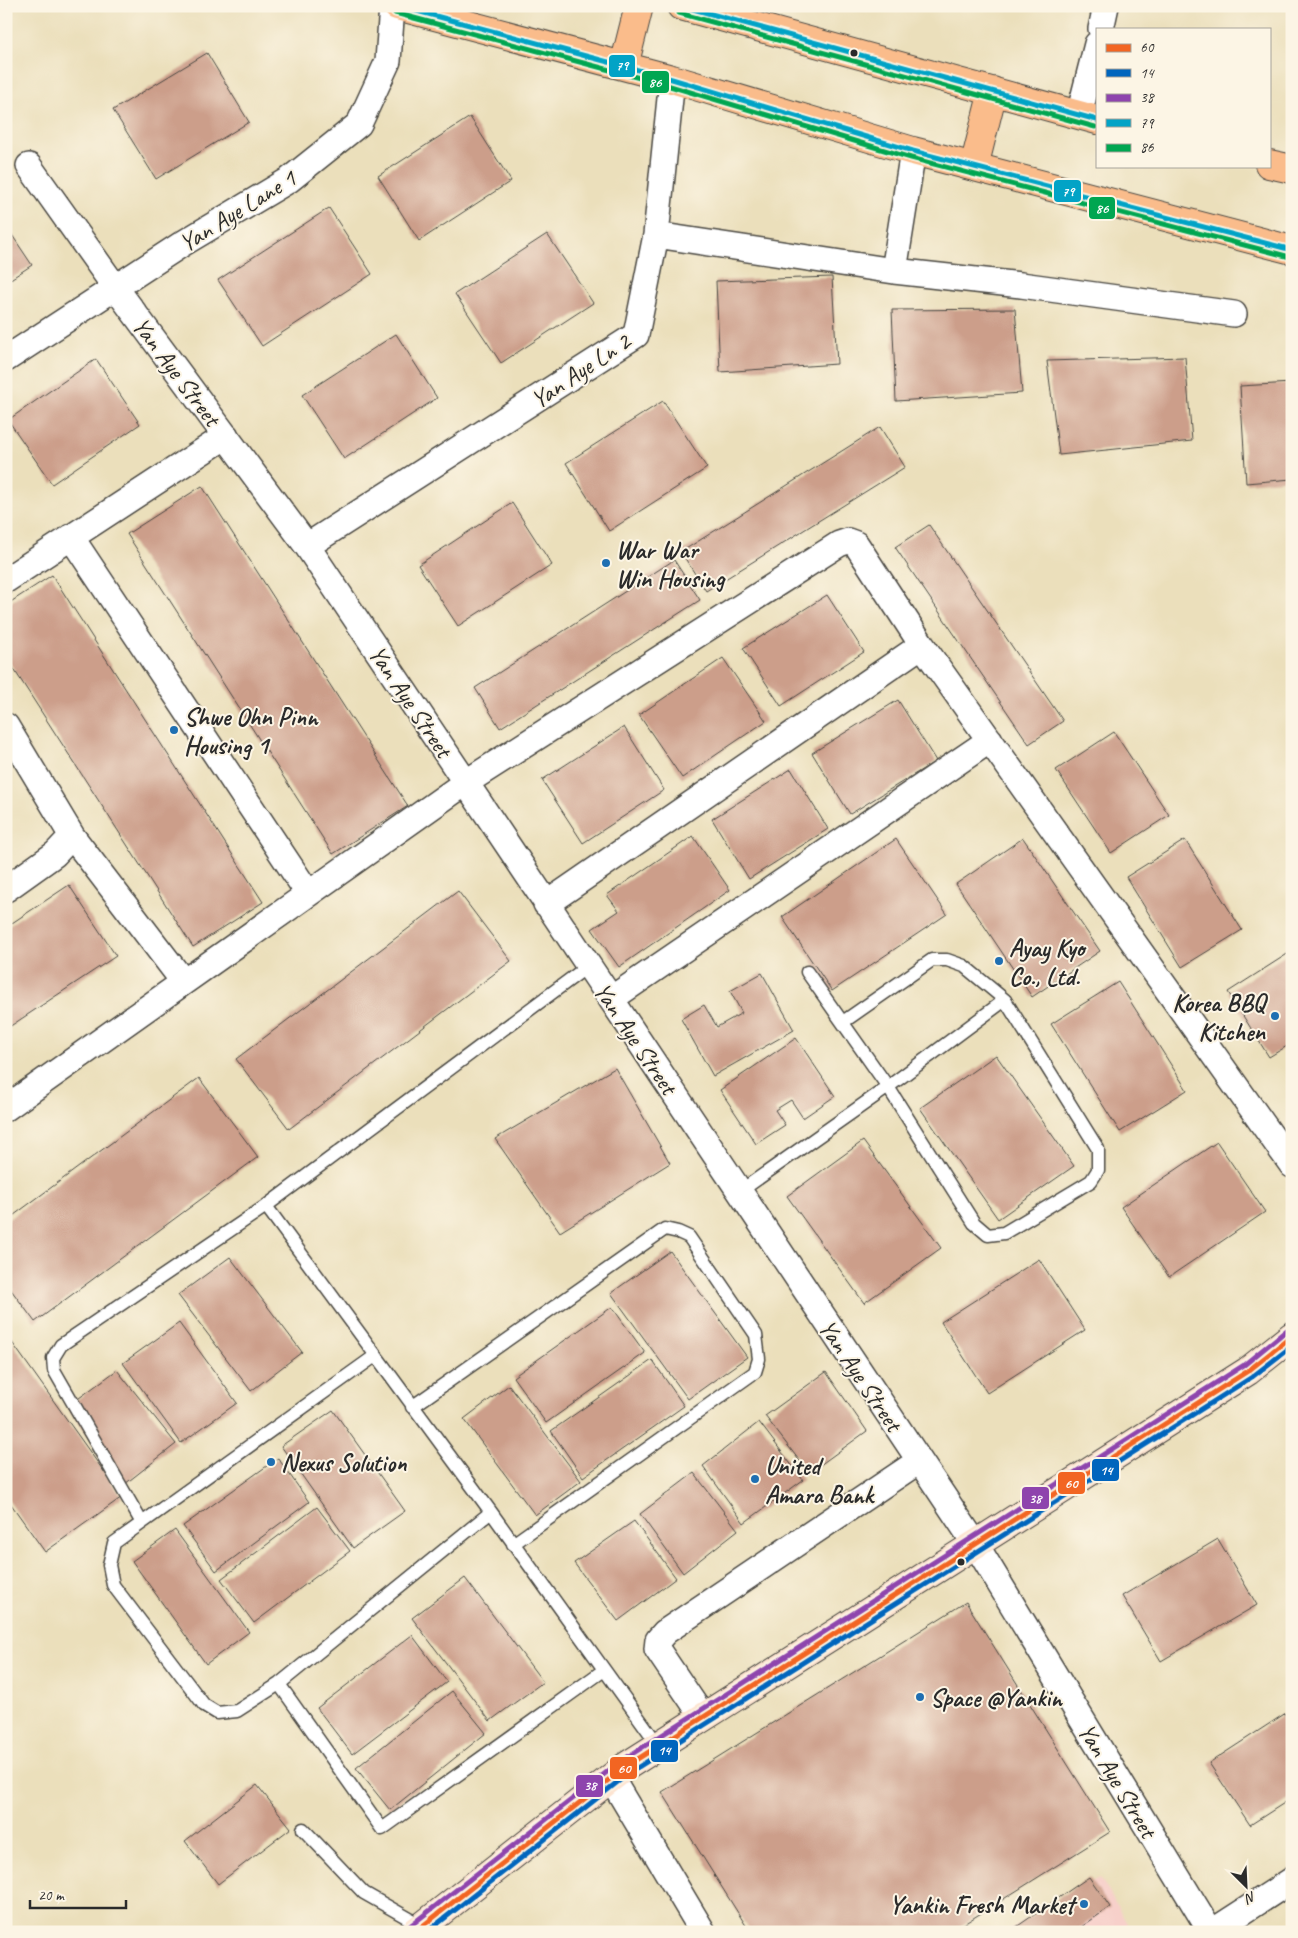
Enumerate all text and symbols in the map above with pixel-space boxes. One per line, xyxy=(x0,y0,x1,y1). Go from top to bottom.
legend xyxy=(1096,28,1270,168)
text: 60 xyxy=(1140,38,1155,57)
unlabelled marker xyxy=(849,48,859,58)
line badge: 79 xyxy=(608,54,636,78)
text: 79 xyxy=(616,57,630,74)
text: 14 xyxy=(1140,64,1155,83)
line badge: 86 xyxy=(641,70,670,94)
text: 86 xyxy=(649,74,663,91)
text: 38 xyxy=(1140,88,1155,107)
text: 79 xyxy=(1140,114,1155,133)
text: 86 xyxy=(1140,138,1155,157)
street label: Yan Aye Lane 1 xyxy=(173,161,303,259)
line badge: 79 xyxy=(1053,179,1082,203)
text: 79 xyxy=(1062,183,1076,200)
line badge: 86 xyxy=(1088,196,1116,220)
text: 86 xyxy=(1096,200,1110,217)
street label: Yan Aye Street xyxy=(125,311,229,435)
street label: Yan Aye Ln 2 xyxy=(525,325,638,416)
place label: War War Win Housing xyxy=(616,534,726,595)
marker: War War Win Housing xyxy=(600,557,612,569)
street label: Yan Aye Street xyxy=(361,639,461,766)
place label: Shwe Ohn Pinn Housing 1 xyxy=(184,701,319,762)
marker: Shwe Ohn Pinn Housing 1 xyxy=(168,724,180,736)
place label: Ayay Kyo Co., Ltd. xyxy=(1009,932,1088,993)
marker: Ayay Kyo Co., Ltd. xyxy=(993,955,1005,967)
street label: Yan Aye Street xyxy=(586,976,686,1103)
place label: Korea BBQ Kitchen xyxy=(1172,987,1269,1048)
marker: Korea BBQ Kitchen xyxy=(1269,1010,1281,1022)
street label: Yan Aye Street xyxy=(811,1313,911,1440)
place label: Nexus Solution xyxy=(281,1447,407,1479)
place label: United Amara Bank xyxy=(765,1450,875,1511)
marker: Nexus Solution xyxy=(265,1456,277,1468)
line badge: 14 xyxy=(1091,1458,1120,1482)
text: 14 xyxy=(1100,1462,1114,1479)
line badge: 60 xyxy=(1057,1471,1086,1495)
marker: United Amara Bank xyxy=(749,1473,761,1485)
text: 60 xyxy=(1065,1475,1079,1492)
line badge: 38 xyxy=(1021,1486,1050,1510)
text: 38 xyxy=(1029,1490,1043,1507)
unlabelled marker xyxy=(956,1557,966,1567)
place label: Space @Yankin xyxy=(930,1682,1063,1714)
marker: Space @Yankin xyxy=(914,1691,926,1703)
street label: Yan Aye Street xyxy=(1070,1717,1165,1846)
line badge: 14 xyxy=(650,1739,679,1763)
text: 14 xyxy=(658,1742,672,1759)
line badge: 60 xyxy=(609,1756,638,1780)
text: 60 xyxy=(618,1760,632,1777)
line badge: 38 xyxy=(575,1774,604,1798)
text: 38 xyxy=(584,1777,598,1794)
north arrow xyxy=(1220,1860,1270,1910)
scale bar xyxy=(30,1878,126,1910)
text: 20 m xyxy=(38,1886,65,1905)
text: N xyxy=(1242,1888,1259,1908)
place label: Yankin Fresh Market xyxy=(889,1889,1078,1921)
marker: Yankin Fresh Market xyxy=(1078,1898,1090,1910)

